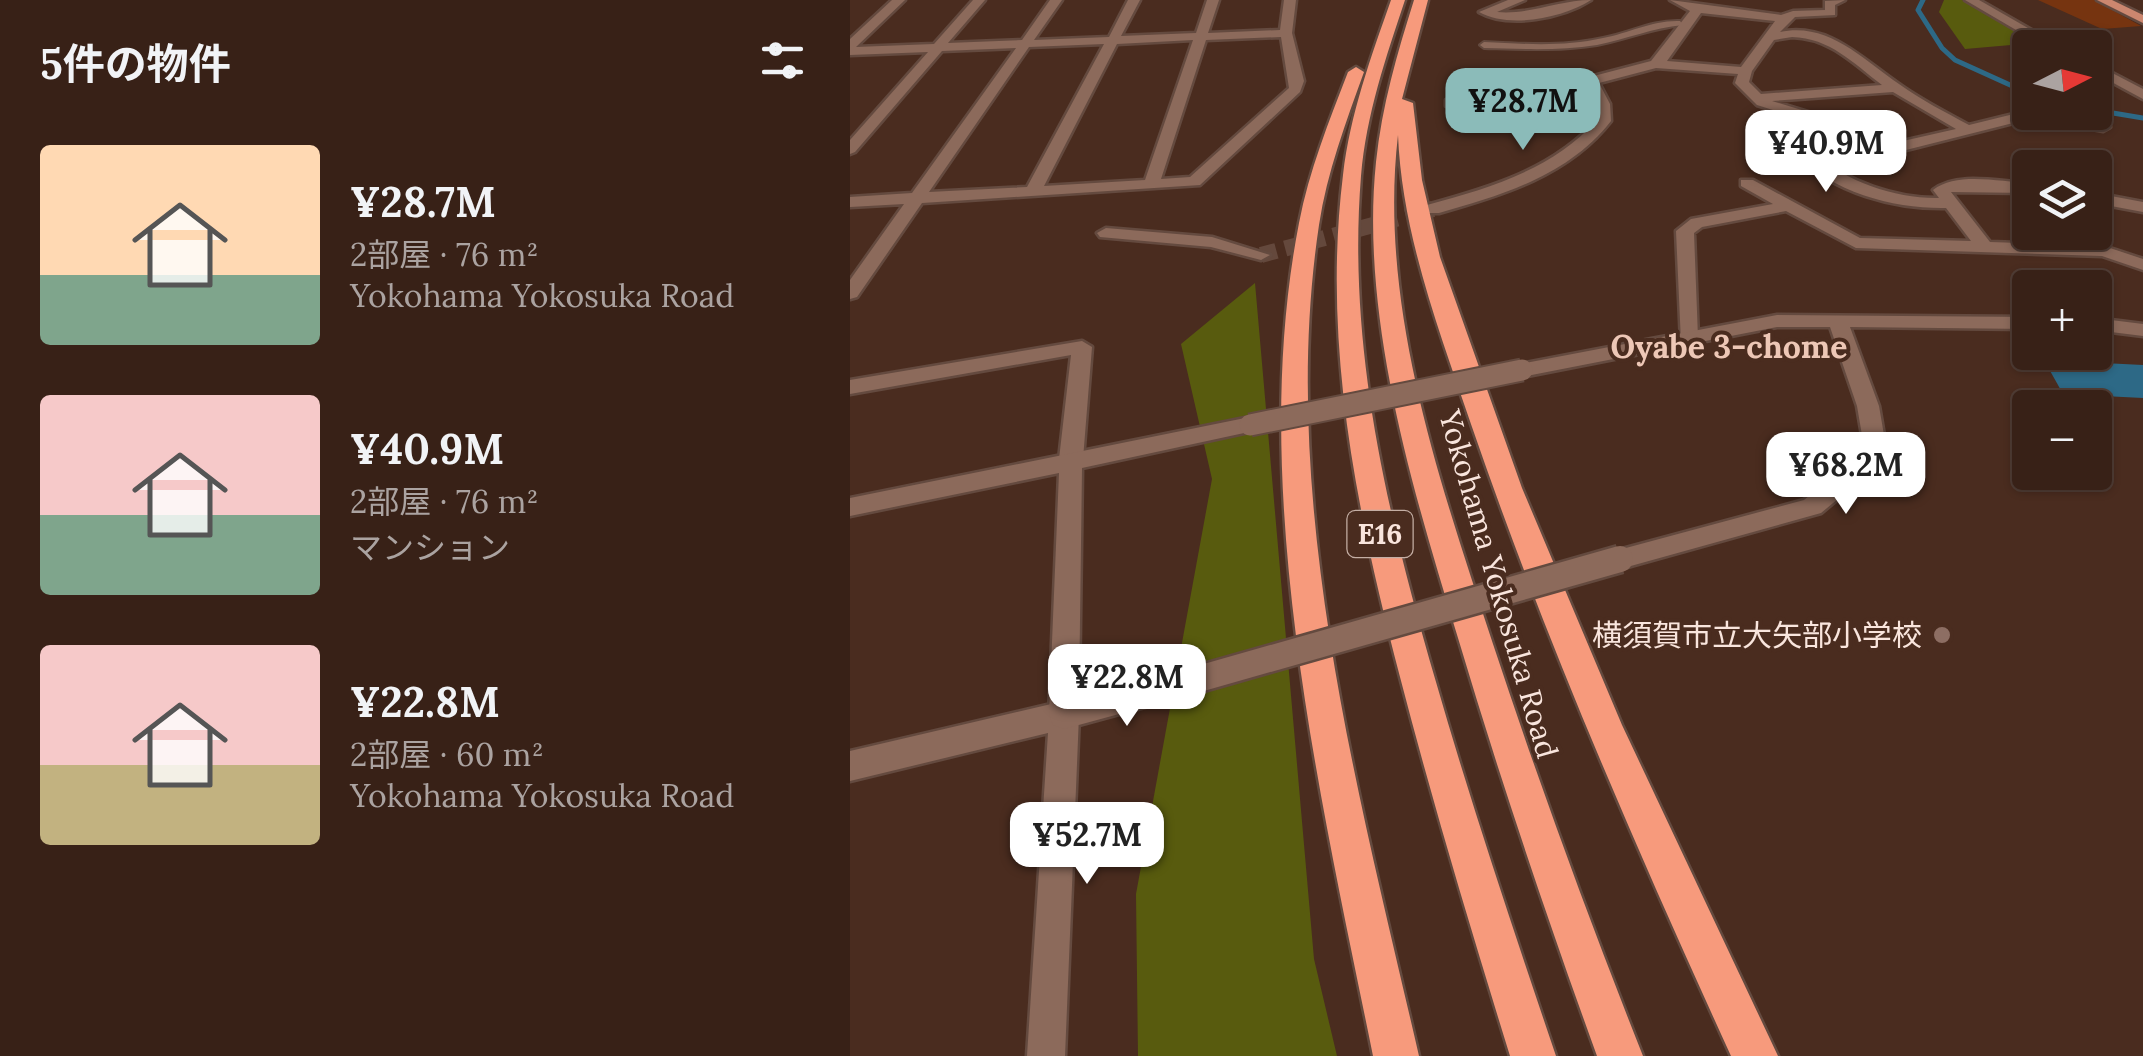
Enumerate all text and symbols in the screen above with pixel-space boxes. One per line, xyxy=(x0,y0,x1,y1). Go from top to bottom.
north arrow xyxy=(2012,30,2112,130)
map controls xyxy=(2012,30,2112,490)
icon: filters xyxy=(755,33,810,88)
text: 5件の物件 xyxy=(40,37,231,91)
pin: ¥28.7M xyxy=(1442,68,1604,153)
text: ¥28.7M xyxy=(1467,80,1579,121)
pin: ¥40.9M xyxy=(1745,110,1907,195)
text: ¥40.9M xyxy=(1767,122,1885,163)
button: layers xyxy=(2012,150,2112,250)
text: ¥28.7M xyxy=(350,175,496,229)
icon: home xyxy=(120,185,240,305)
text: 2部屋 · 76 m² xyxy=(350,234,539,275)
button: + xyxy=(2012,270,2112,370)
text: Yokohama Yokosuka Road xyxy=(350,275,734,316)
district label: Oyabe 3-chome xyxy=(1610,326,1848,367)
button: − xyxy=(2012,390,2112,490)
street label: Yokohama Yokosuka Road xyxy=(1431,405,1567,762)
text: ¥40.9M xyxy=(350,422,504,476)
pin: ¥68.2M xyxy=(1765,432,1927,517)
icon: home xyxy=(120,435,240,555)
text: ¥68.2M xyxy=(1788,444,1904,485)
text: 2部屋 · 76 m² xyxy=(350,481,539,522)
road number: E16 xyxy=(1348,511,1412,557)
text: マンション xyxy=(350,527,510,568)
place label: 横須賀市立大矢部小学校 xyxy=(1592,616,1922,654)
marker: 横須賀市立大矢部小学校 xyxy=(1931,624,1953,646)
pin: ¥22.8M xyxy=(1046,644,1208,729)
text: ¥22.8M xyxy=(1070,656,1184,697)
text: ¥22.8M xyxy=(350,675,500,729)
icon: home xyxy=(120,685,240,805)
text: 2部屋 · 60 m² xyxy=(350,734,544,775)
text: Yokohama Yokosuka Road xyxy=(350,775,734,816)
pin: ¥52.7M xyxy=(1006,802,1168,887)
text: ¥52.7M xyxy=(1032,814,1142,855)

